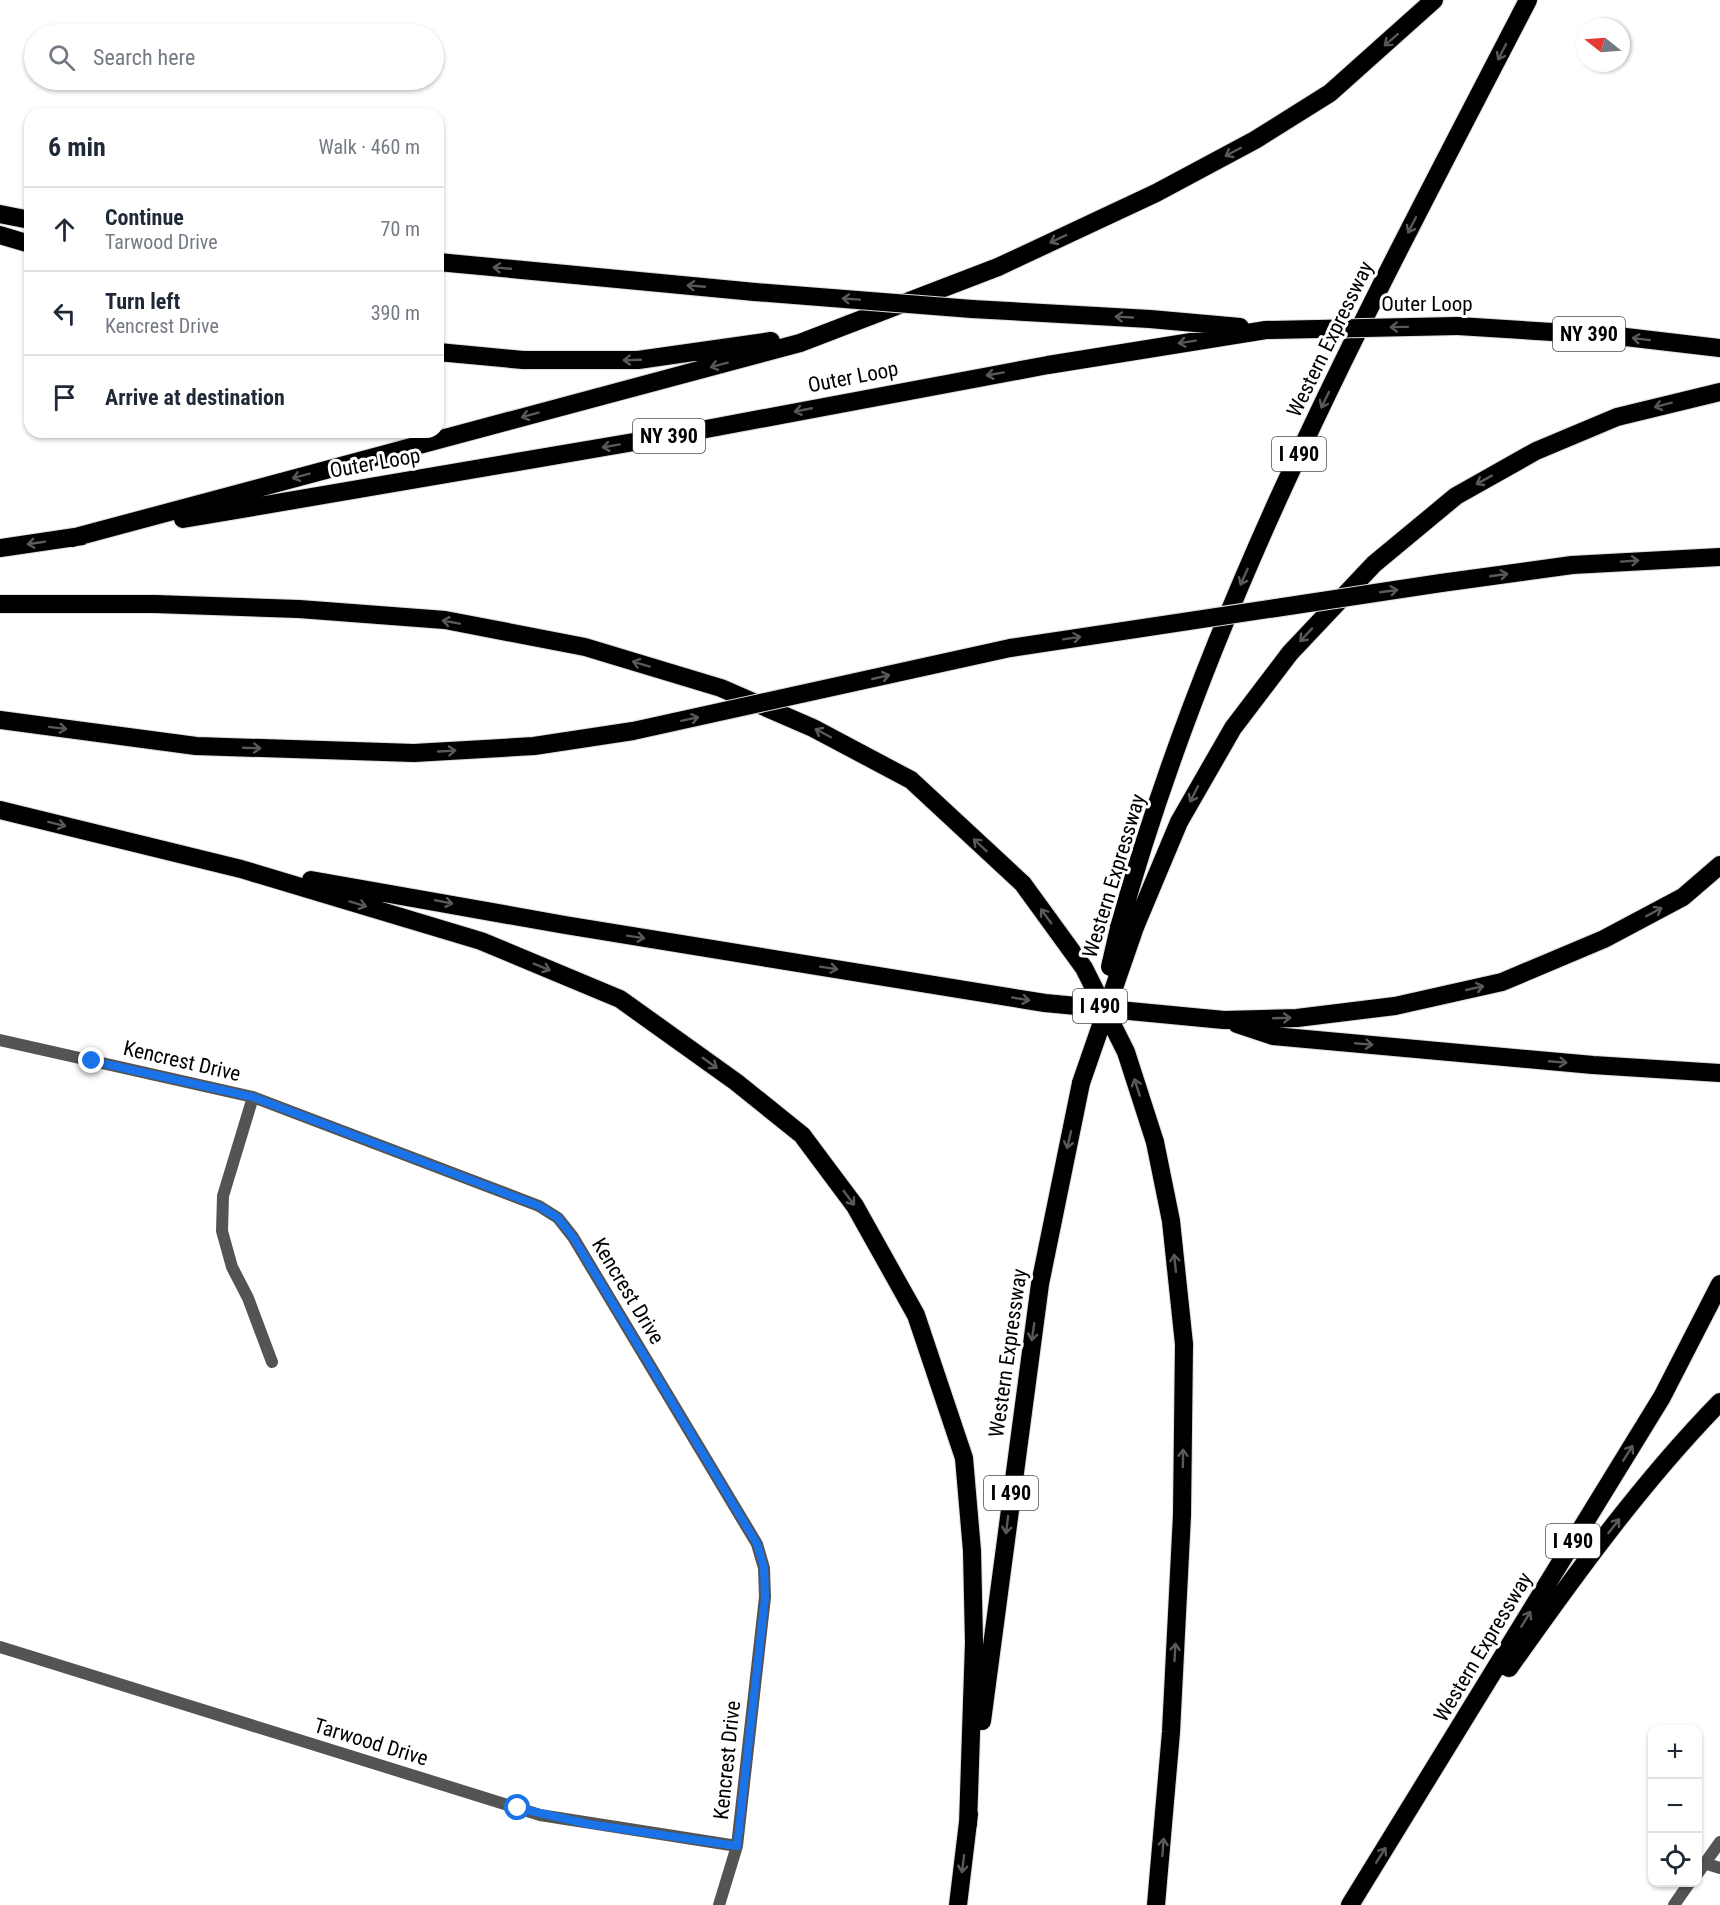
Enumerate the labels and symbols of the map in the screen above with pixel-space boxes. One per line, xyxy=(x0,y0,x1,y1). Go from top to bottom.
north arrow xyxy=(1576,18,1630,72)
one-way arrow xyxy=(1384,33,1399,47)
one-way arrow xyxy=(1495,43,1507,61)
one-way arrow xyxy=(1224,147,1242,158)
one-way arrow xyxy=(1406,216,1417,234)
one-way arrow xyxy=(1050,233,1068,245)
street label: Western Expressway xyxy=(1282,257,1378,421)
one-way arrow xyxy=(493,262,513,273)
one-way arrow xyxy=(687,280,707,291)
street label: Outer Loop xyxy=(1381,292,1473,316)
one-way arrow xyxy=(841,293,861,304)
one-way arrow xyxy=(1114,312,1134,323)
road number: NY 390 xyxy=(1553,317,1625,351)
one-way arrow xyxy=(1390,321,1410,333)
one-way arrow xyxy=(1632,333,1651,344)
one-way arrow xyxy=(1178,337,1197,348)
one-way arrow xyxy=(622,354,642,366)
street label: Outer Loop xyxy=(806,356,900,398)
one-way arrow xyxy=(709,360,728,371)
one-way arrow xyxy=(985,369,1005,380)
one-way arrow xyxy=(1319,390,1331,408)
one-way arrow xyxy=(1654,400,1673,411)
one-way arrow xyxy=(794,405,813,416)
one-way arrow xyxy=(521,410,540,421)
road number: NY 390 xyxy=(633,419,705,453)
road number: I 490 xyxy=(1272,437,1326,471)
one-way arrow xyxy=(602,441,622,452)
street label: Outer Loop xyxy=(328,443,422,483)
one-way arrow xyxy=(292,471,311,483)
one-way arrow xyxy=(1476,474,1493,486)
one-way arrow xyxy=(26,537,46,548)
one-way arrow xyxy=(1620,555,1640,566)
one-way arrow xyxy=(1238,568,1250,586)
one-way arrow xyxy=(1488,570,1508,581)
one-way arrow xyxy=(1379,585,1399,596)
one-way arrow xyxy=(441,616,461,627)
one-way arrow xyxy=(1299,627,1313,642)
one-way arrow xyxy=(1061,632,1081,643)
one-way arrow xyxy=(632,658,651,669)
one-way arrow xyxy=(871,670,890,682)
one-way arrow xyxy=(681,712,700,724)
one-way arrow xyxy=(48,722,67,733)
one-way arrow xyxy=(814,727,832,738)
one-way arrow xyxy=(241,742,261,753)
one-way arrow xyxy=(436,746,456,757)
one-way arrow xyxy=(1188,785,1200,802)
street label: Western Expressway xyxy=(1078,791,1150,961)
one-way arrow xyxy=(47,819,66,831)
one-way arrow xyxy=(973,837,988,852)
one-way arrow xyxy=(434,897,453,908)
one-way arrow xyxy=(348,899,367,910)
one-way arrow xyxy=(1645,906,1663,918)
one-way arrow xyxy=(1040,908,1052,924)
one-way arrow xyxy=(626,931,645,942)
one-way arrow xyxy=(532,962,551,973)
one-way arrow xyxy=(818,963,838,974)
one-way arrow xyxy=(1464,982,1484,993)
road number: I 490 xyxy=(1073,989,1127,1023)
one-way arrow xyxy=(1011,994,1030,1005)
one-way arrow xyxy=(1272,1012,1292,1024)
street label: Kencrest Drive xyxy=(121,1036,243,1086)
one-way arrow xyxy=(1353,1039,1373,1050)
route end xyxy=(78,1047,104,1073)
one-way arrow xyxy=(702,1057,718,1070)
one-way arrow xyxy=(1547,1057,1567,1068)
one-way arrow xyxy=(1131,1078,1142,1097)
one-way arrow xyxy=(1062,1130,1074,1149)
one-way arrow xyxy=(842,1190,855,1206)
street label: Kencrest Drive xyxy=(587,1234,669,1349)
one-way arrow xyxy=(1170,1254,1181,1273)
street label: Western Expressway xyxy=(984,1267,1032,1439)
one-way arrow xyxy=(1028,1322,1039,1341)
one-way arrow xyxy=(1621,1444,1634,1461)
one-way arrow xyxy=(1177,1448,1189,1468)
road number: I 490 xyxy=(984,1476,1038,1510)
one-way arrow xyxy=(1002,1515,1013,1535)
one-way arrow xyxy=(1608,1519,1620,1535)
road number: I 490 xyxy=(1546,1524,1600,1558)
street label: Western Expressway xyxy=(1429,1568,1537,1726)
one-way arrow xyxy=(1520,1611,1532,1628)
one-way arrow xyxy=(1170,1643,1181,1663)
street label: Kencrest Drive xyxy=(709,1699,745,1821)
street label: Tarwood Drive xyxy=(311,1713,431,1771)
route start xyxy=(504,1794,530,1820)
one-way arrow xyxy=(1157,1837,1168,1857)
one-way arrow xyxy=(1375,1847,1388,1864)
one-way arrow xyxy=(957,1854,968,1874)

